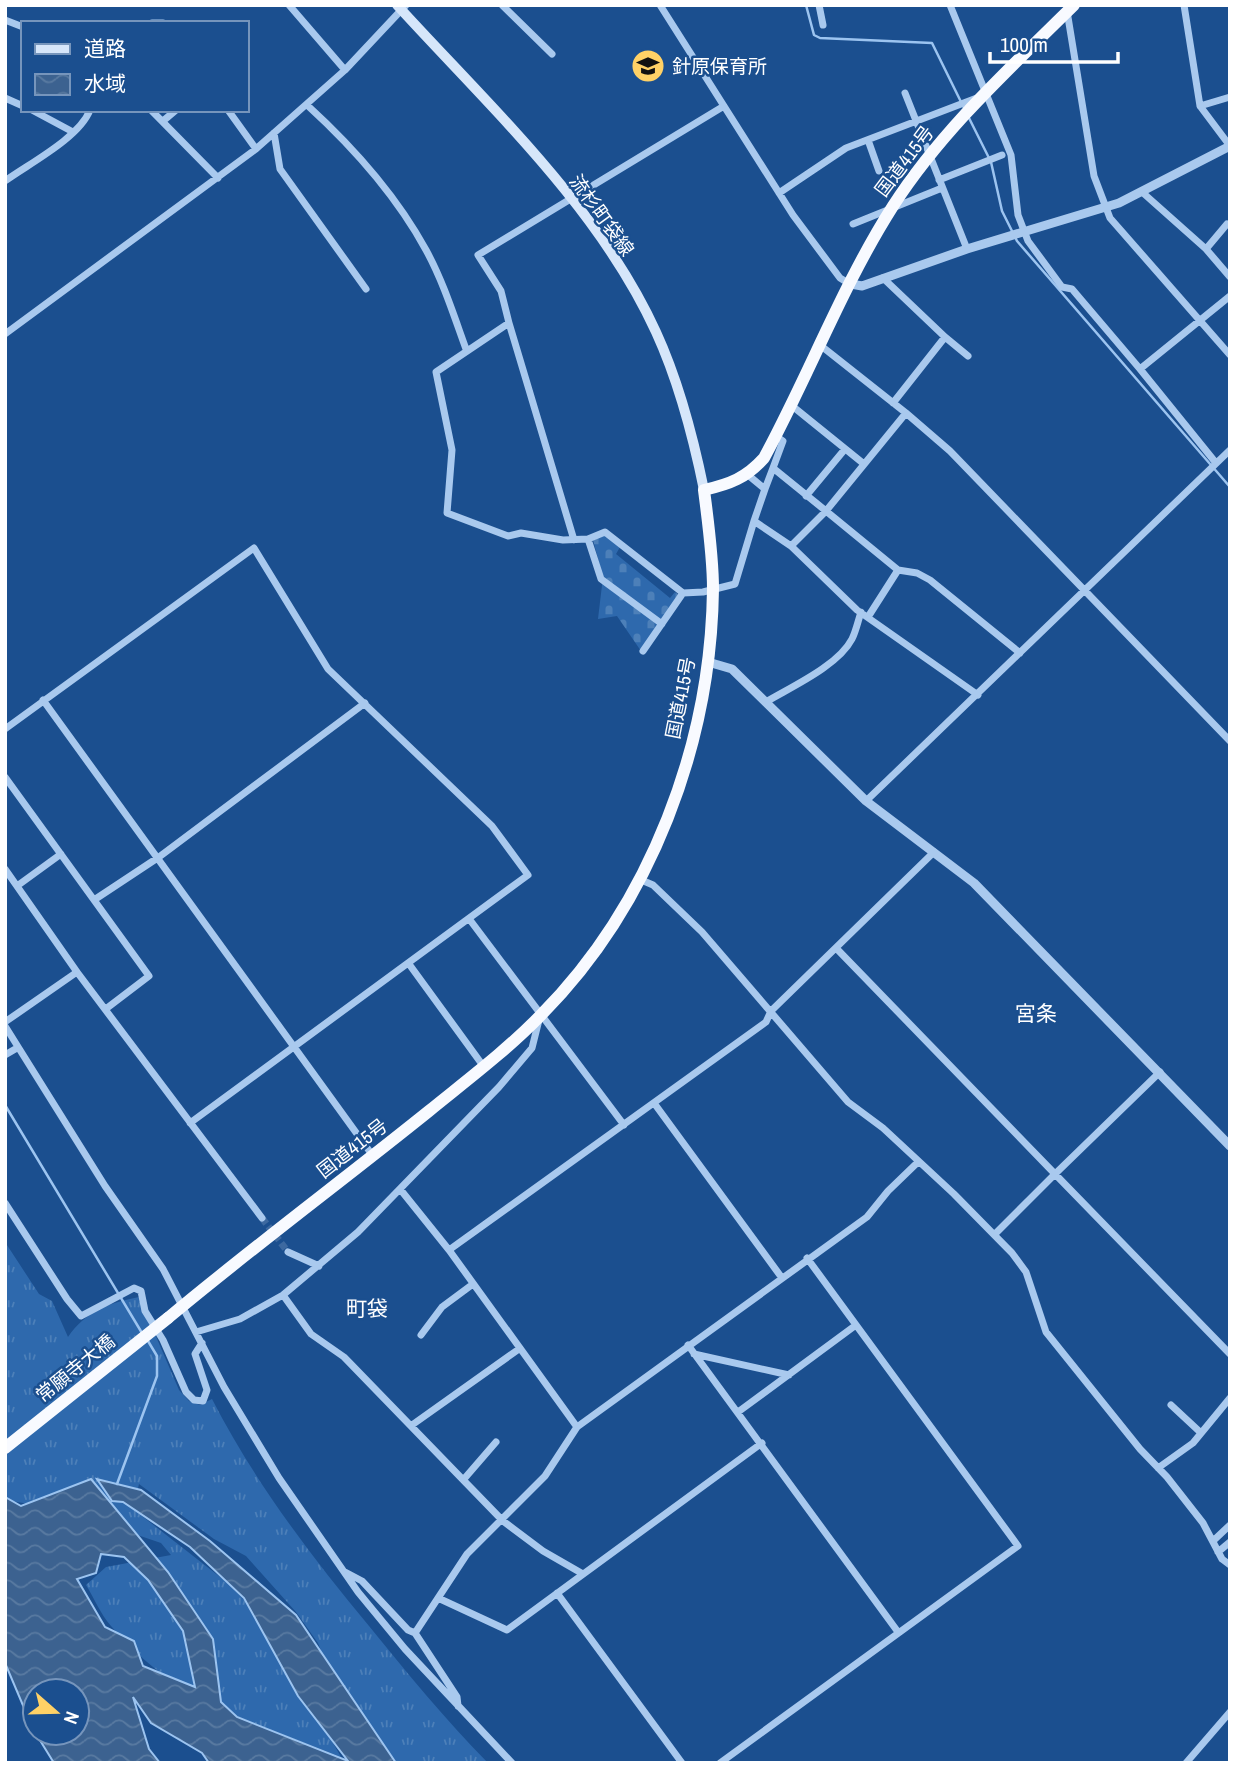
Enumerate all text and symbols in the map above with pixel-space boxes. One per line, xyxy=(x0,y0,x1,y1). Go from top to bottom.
legend xyxy=(21,21,248,112)
scale bar xyxy=(990,21,1118,65)
text: 100 m xyxy=(1000,30,1048,59)
text: 道路 xyxy=(84,34,126,63)
school or university icon: 針原保育所 xyxy=(629,47,667,85)
place label: 針原保育所 xyxy=(672,53,767,79)
text: 水域 xyxy=(84,69,126,98)
street label: 国道415号 xyxy=(869,120,939,202)
street label: 流杉町袋線 xyxy=(564,169,640,261)
street label: 国道415号 xyxy=(659,655,701,741)
district label: 宮条 xyxy=(1015,999,1057,1028)
street label: 国道415号 xyxy=(311,1112,393,1184)
district label: 町袋 xyxy=(346,1294,388,1323)
street label: 常願寺大橋 xyxy=(30,1328,120,1408)
north arrow xyxy=(21,1677,91,1747)
text: N xyxy=(58,1708,86,1728)

